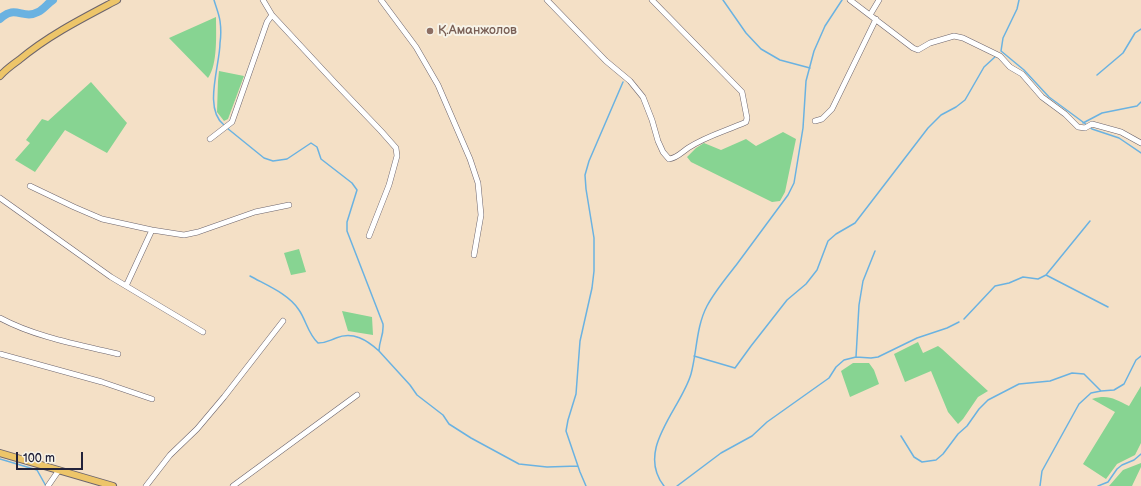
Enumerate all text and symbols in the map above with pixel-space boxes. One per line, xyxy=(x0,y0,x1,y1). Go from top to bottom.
place label: Қ.Аманжолов xyxy=(438,23,517,39)
marker: Қ.Аманжолов xyxy=(425,26,435,36)
scale bar xyxy=(18,444,85,470)
text: 100 m xyxy=(23,451,55,466)

